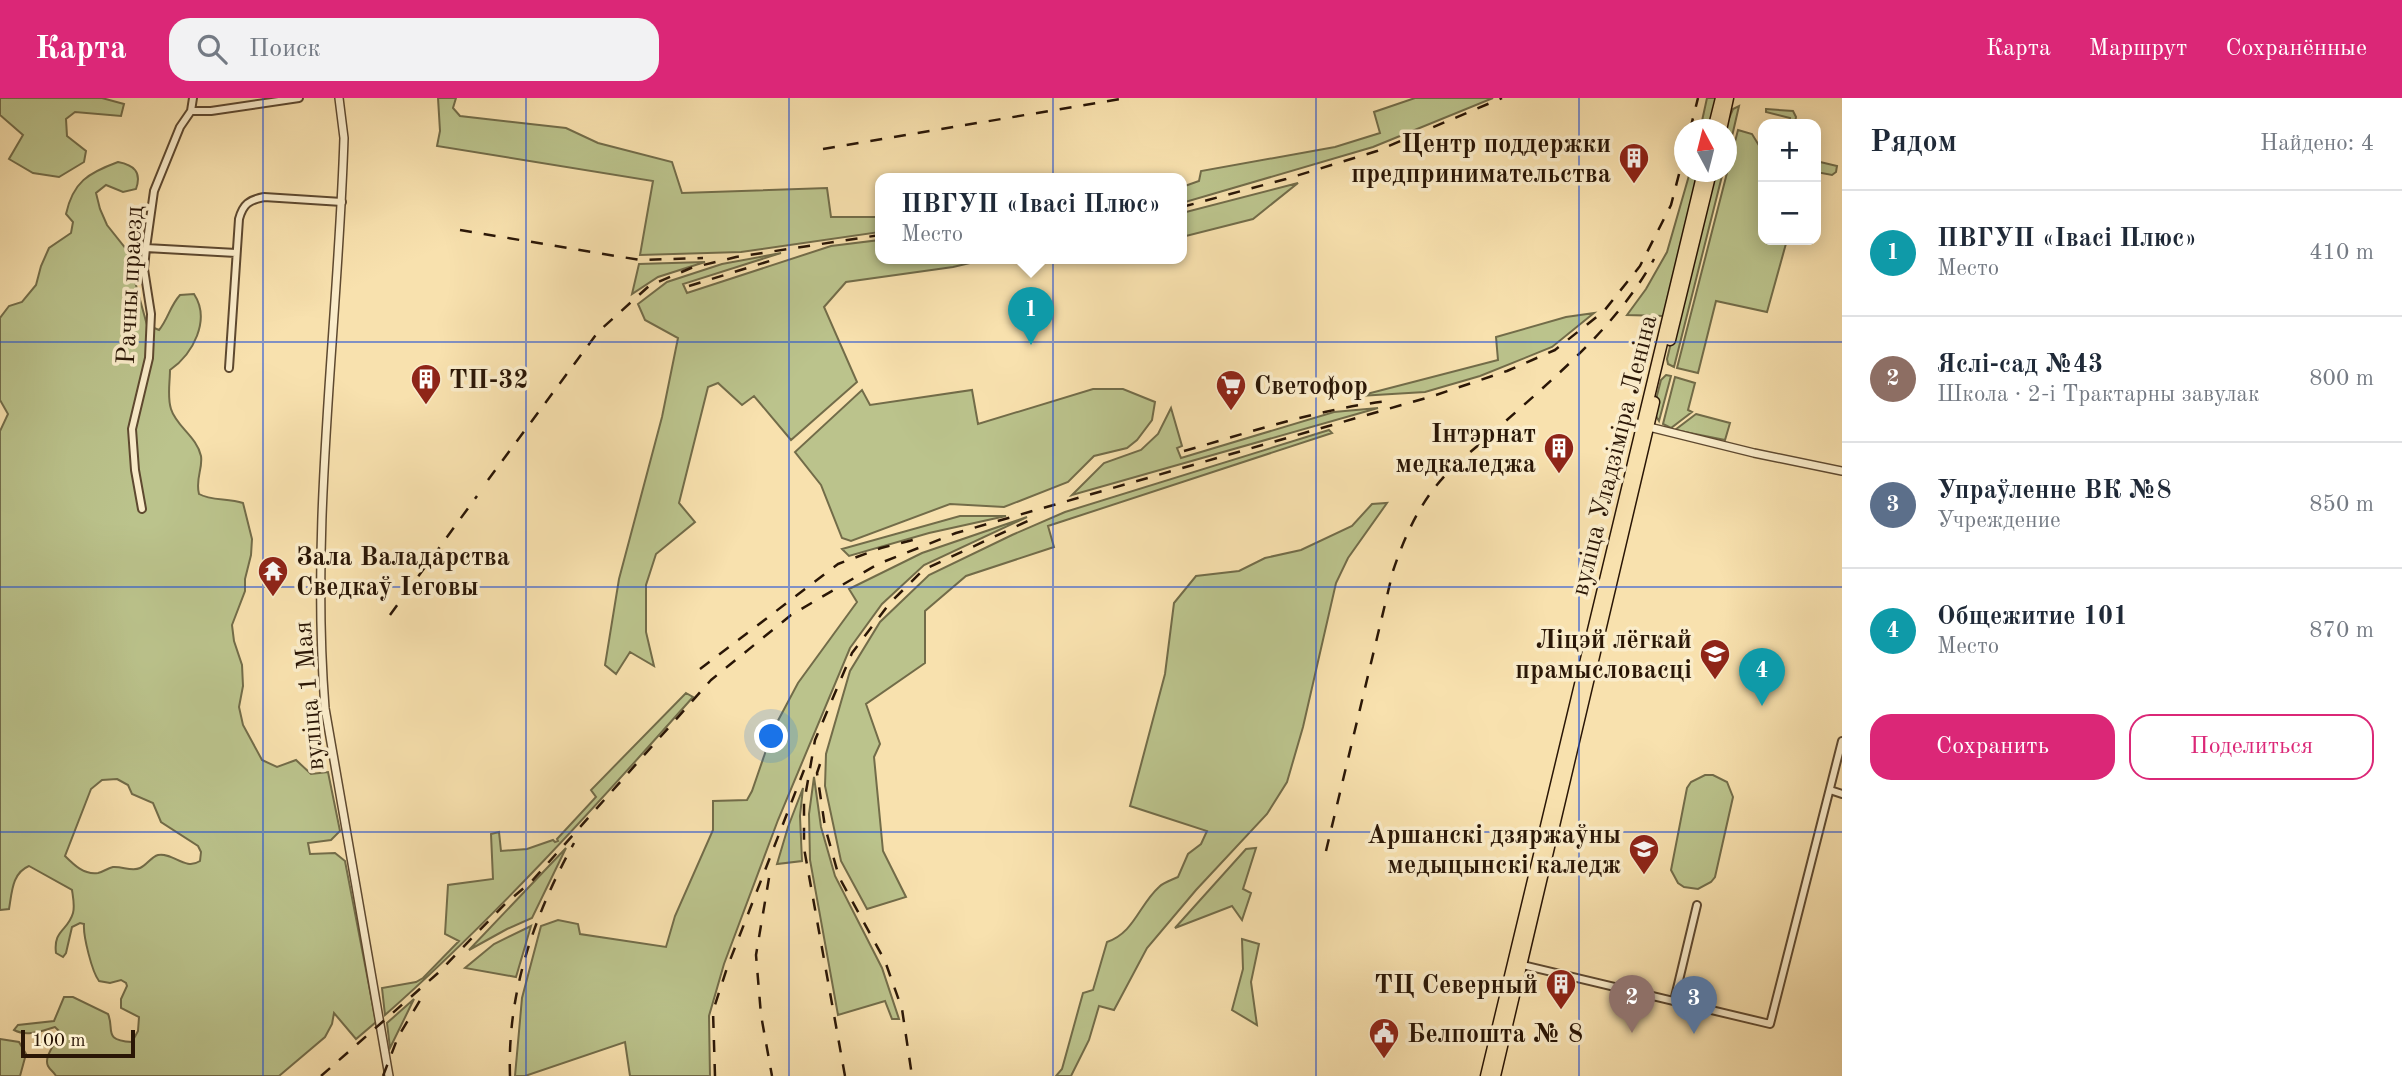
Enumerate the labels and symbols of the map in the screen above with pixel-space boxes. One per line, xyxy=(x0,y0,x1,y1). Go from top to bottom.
north arrow xyxy=(1674,119,1737,182)
place label: Центр поддержки предпринимательства xyxy=(1351,132,1611,188)
building icon: Центр поддержки предпринимательства xyxy=(1617,141,1651,185)
street label: Рачны праезд xyxy=(114,205,148,365)
pin: 1 xyxy=(1008,287,1054,345)
street label: вуліца Уладзіміра Леніна xyxy=(1567,312,1663,599)
building icon: ТП-32 xyxy=(409,362,443,406)
place label: ТП-32 xyxy=(449,368,529,394)
supermarket icon: Светофор xyxy=(1214,368,1248,412)
place label: Светофор xyxy=(1254,374,1368,401)
place label: Інтэрнат медкаледжа xyxy=(1395,422,1536,478)
building icon: Інтэрнат медкаледжа xyxy=(1542,431,1576,475)
place label: Зала Валадарства Сведкаў Іеговы xyxy=(296,545,510,601)
temple icon: Зала Валадарства Сведкаў Іеговы xyxy=(256,554,290,598)
street label: вуліца 1 Мая xyxy=(291,620,329,772)
place label: Ліцэй лёгкай прамысловасці xyxy=(1515,628,1692,684)
school or university icon: Ліцэй лёгкай прамысловасці xyxy=(1698,637,1732,681)
pin: 4 xyxy=(1739,648,1785,706)
your location xyxy=(754,719,788,753)
place label: Аршанскі дзяржаўны медыцынскі каледж xyxy=(1367,823,1621,879)
school or university icon: Аршанскі дзяржаўны медыцынскі каледж xyxy=(1627,832,1661,876)
building icon: ТЦ Северный xyxy=(1544,967,1578,1011)
place label: ТЦ Северный xyxy=(1374,973,1538,999)
pin: 2 xyxy=(1609,975,1655,1033)
pin: 3 xyxy=(1671,976,1717,1034)
public building icon: Белпошта № 8 xyxy=(1367,1016,1401,1060)
place label: Белпошта № 8 xyxy=(1407,1022,1583,1048)
scale bar xyxy=(21,1027,135,1059)

